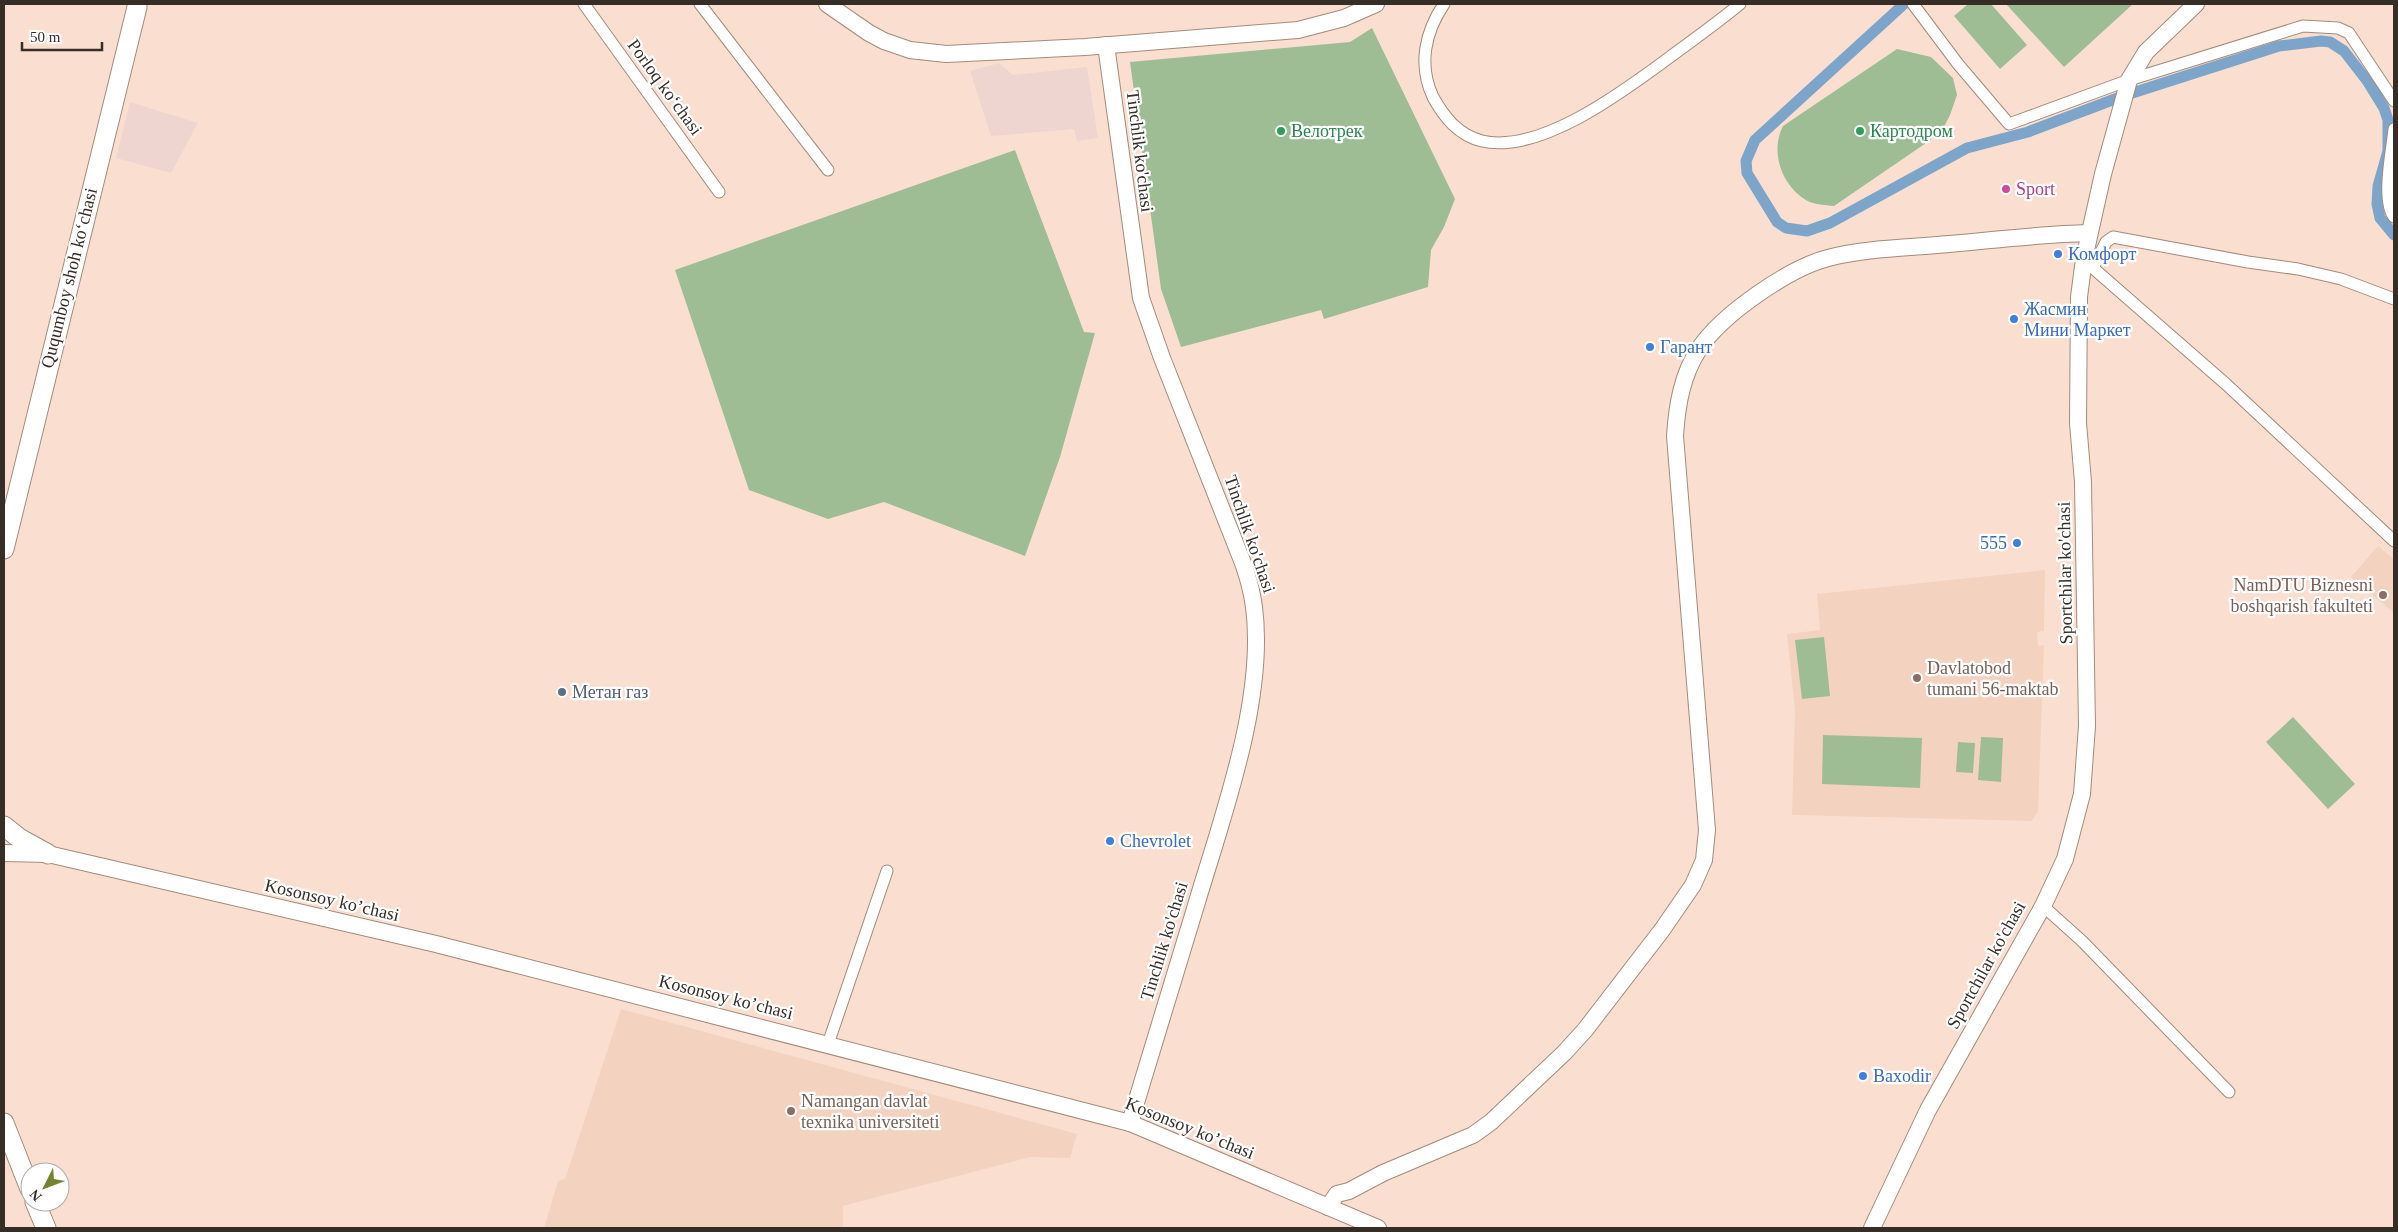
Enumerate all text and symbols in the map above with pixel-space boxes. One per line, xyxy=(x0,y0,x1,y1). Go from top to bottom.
scale bar xyxy=(22,20,102,52)
text: 50 m xyxy=(30,29,61,45)
street label: Porloq koʻchasi xyxy=(624,35,706,139)
street label: Tinchlik ko'chasi xyxy=(1123,89,1157,213)
place label: Велотрек xyxy=(1291,121,1363,141)
place label: Картодром xyxy=(1870,121,1953,141)
marker: Велотрек xyxy=(1275,125,1287,137)
marker: Картодром xyxy=(1854,125,1866,137)
place label: Sport xyxy=(2016,179,2055,199)
marker: Sport xyxy=(2000,183,2012,195)
street label: Ququmboy shoh koʻchasi xyxy=(37,186,101,370)
place label: Комфорт xyxy=(2068,244,2137,264)
marker: Комфорт xyxy=(2052,248,2064,260)
place label: Жасмин Мини Маркет xyxy=(2024,299,2131,340)
marker: Жасмин Мини Маркет xyxy=(2008,313,2020,325)
place label: Гарант xyxy=(1660,337,1713,357)
marker: Гарант xyxy=(1644,341,1656,353)
street label: Tinchlik ko'chasi xyxy=(1221,473,1279,595)
street label: Sportchilar ko'chasi xyxy=(2054,501,2076,645)
place label: 555 xyxy=(1980,533,2007,553)
marker: 555 xyxy=(2011,537,2023,549)
place label: NamDTU Biznesni boshqarish fakulteti xyxy=(2231,575,2373,616)
marker: NamDTU Biznesni boshqarish fakulteti xyxy=(2377,589,2389,601)
place label: Davlatobod tumani 56-maktab xyxy=(1927,658,2058,699)
marker: Davlatobod tumani 56-maktab xyxy=(1911,672,1923,684)
place label: Метан газ xyxy=(572,682,648,702)
marker: Метан газ xyxy=(556,686,568,698)
place label: Chevrolet xyxy=(1120,831,1191,851)
marker: Chevrolet xyxy=(1104,835,1116,847)
street label: Kosonsoy ko’chasi xyxy=(263,875,401,925)
street label: Tinchlik ko'chasi xyxy=(1136,879,1192,1003)
street label: Sportchilar ko'chasi xyxy=(1943,898,2029,1032)
street label: Kosonsoy ko’chasi xyxy=(657,971,795,1023)
place label: Baxodir xyxy=(1873,1066,1931,1086)
marker: Baxodir xyxy=(1857,1070,1869,1082)
place label: Namangan davlat texnika universiteti xyxy=(801,1091,939,1132)
street label: Kosonsoy ko’chasi xyxy=(1123,1093,1257,1163)
marker: Namangan davlat texnika universiteti xyxy=(785,1105,797,1117)
north arrow xyxy=(20,1162,70,1212)
text: N xyxy=(27,1187,45,1204)

